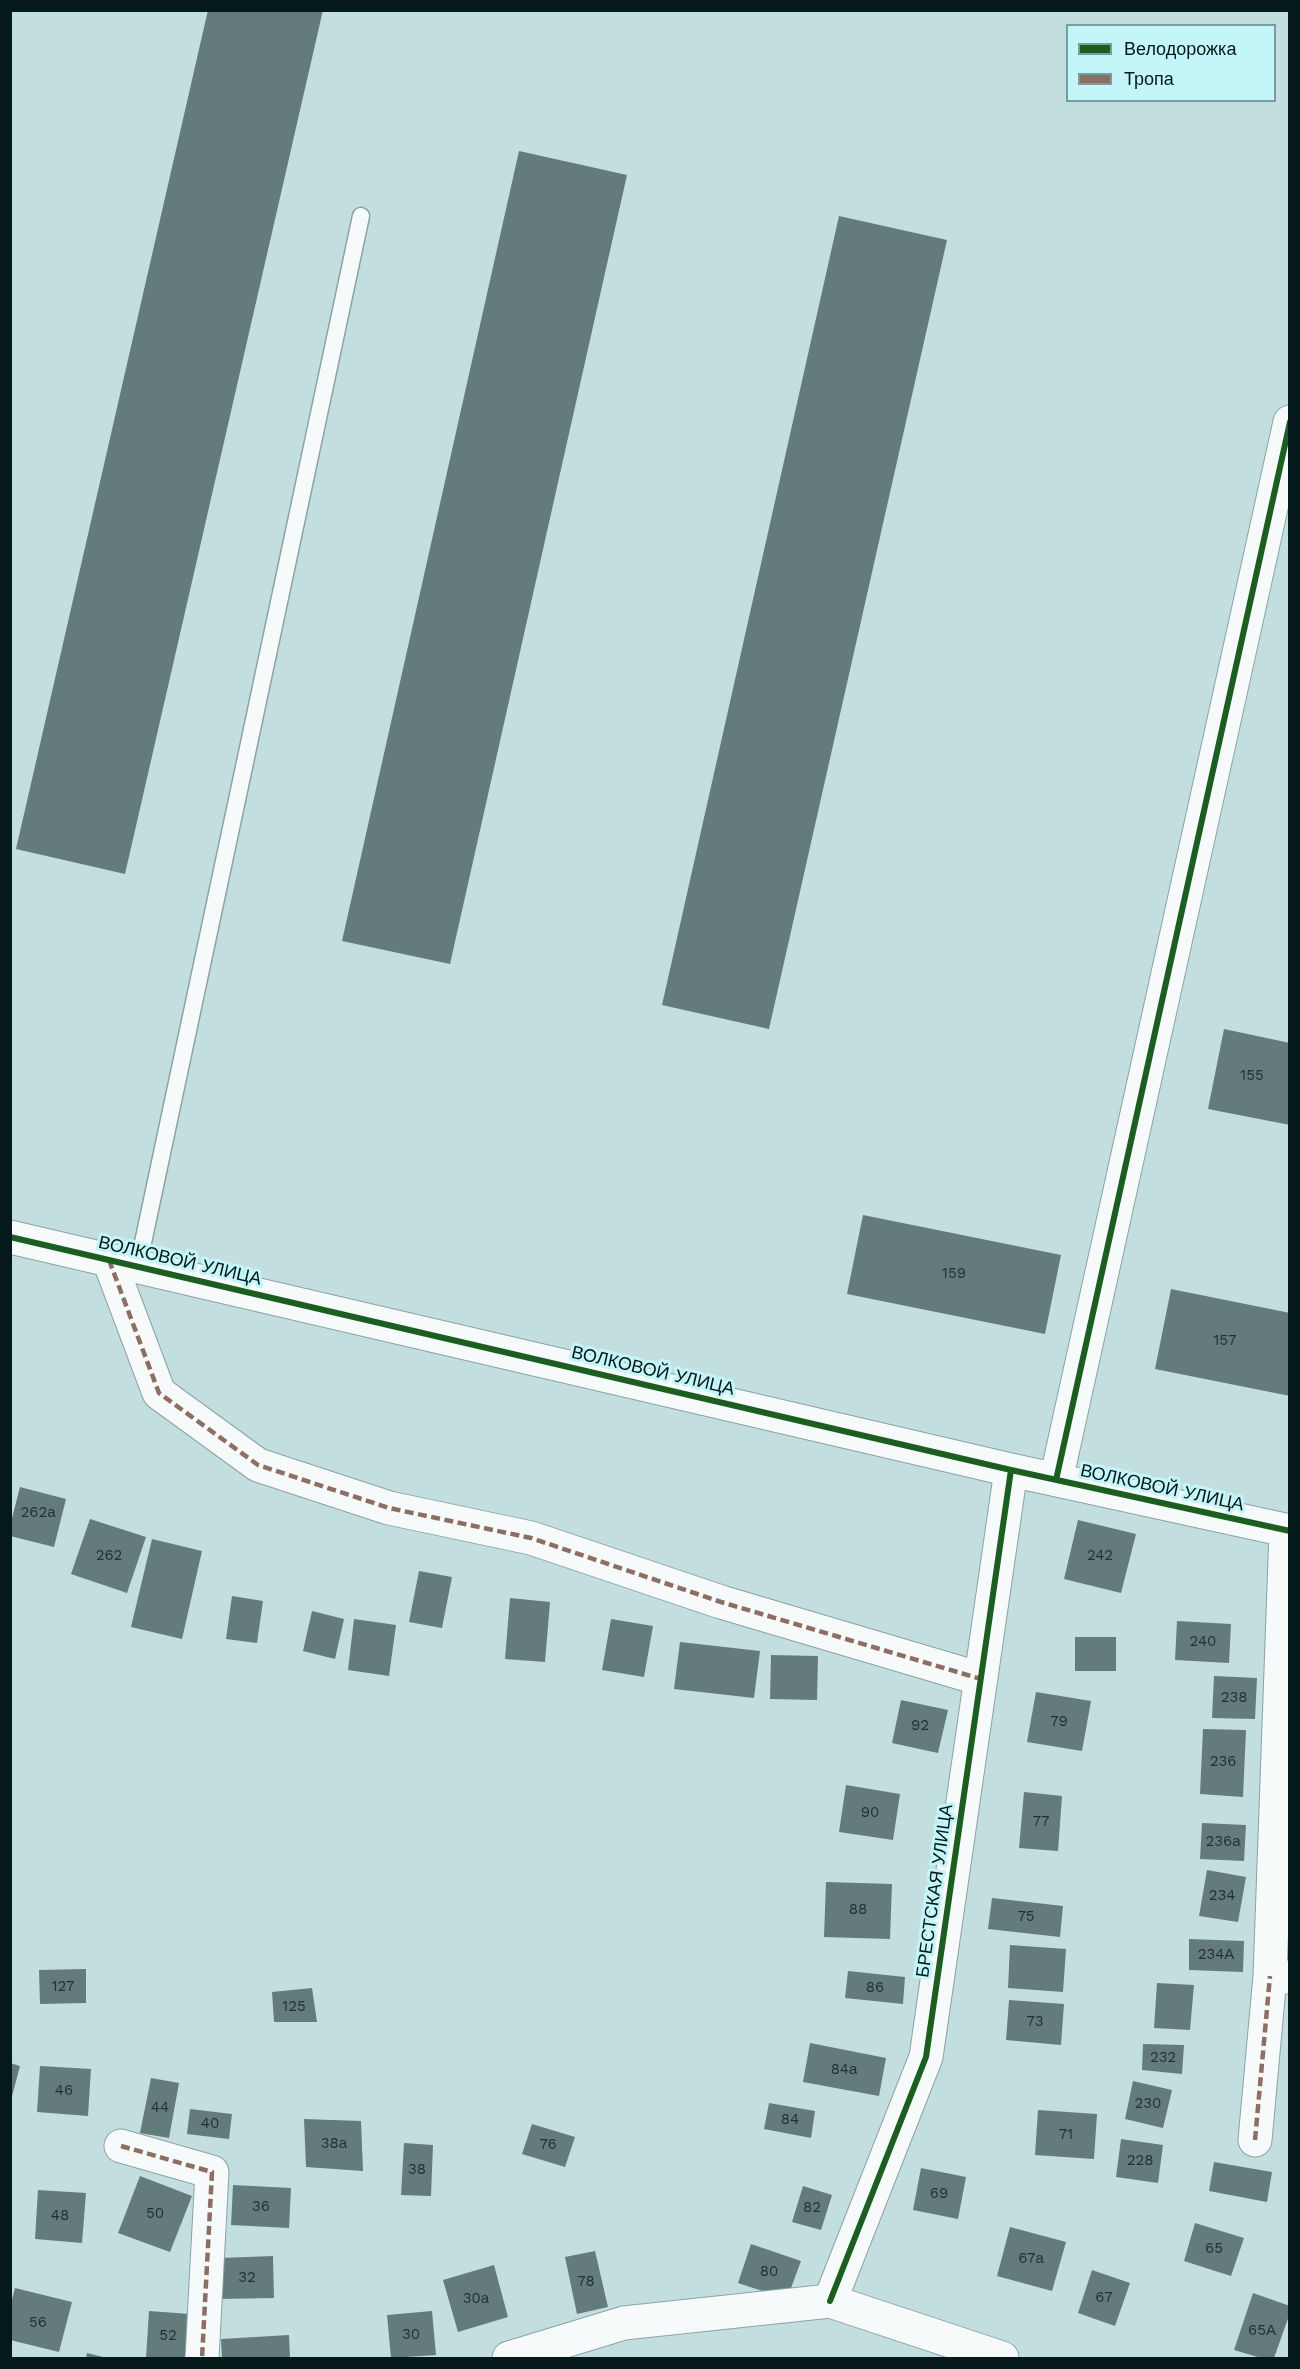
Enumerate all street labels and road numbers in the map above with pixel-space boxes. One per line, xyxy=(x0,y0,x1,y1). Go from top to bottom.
street label: ВОЛКОВОЙ УЛИЦА xyxy=(96,1232,264,1290)
street label: ВОЛКОВОЙ УЛИЦА xyxy=(569,1342,737,1400)
street label: ВОЛКОВОЙ УЛИЦА xyxy=(1078,1460,1246,1516)
street label: БРЕСТСКАЯ УЛИЦА xyxy=(912,1803,958,1979)

